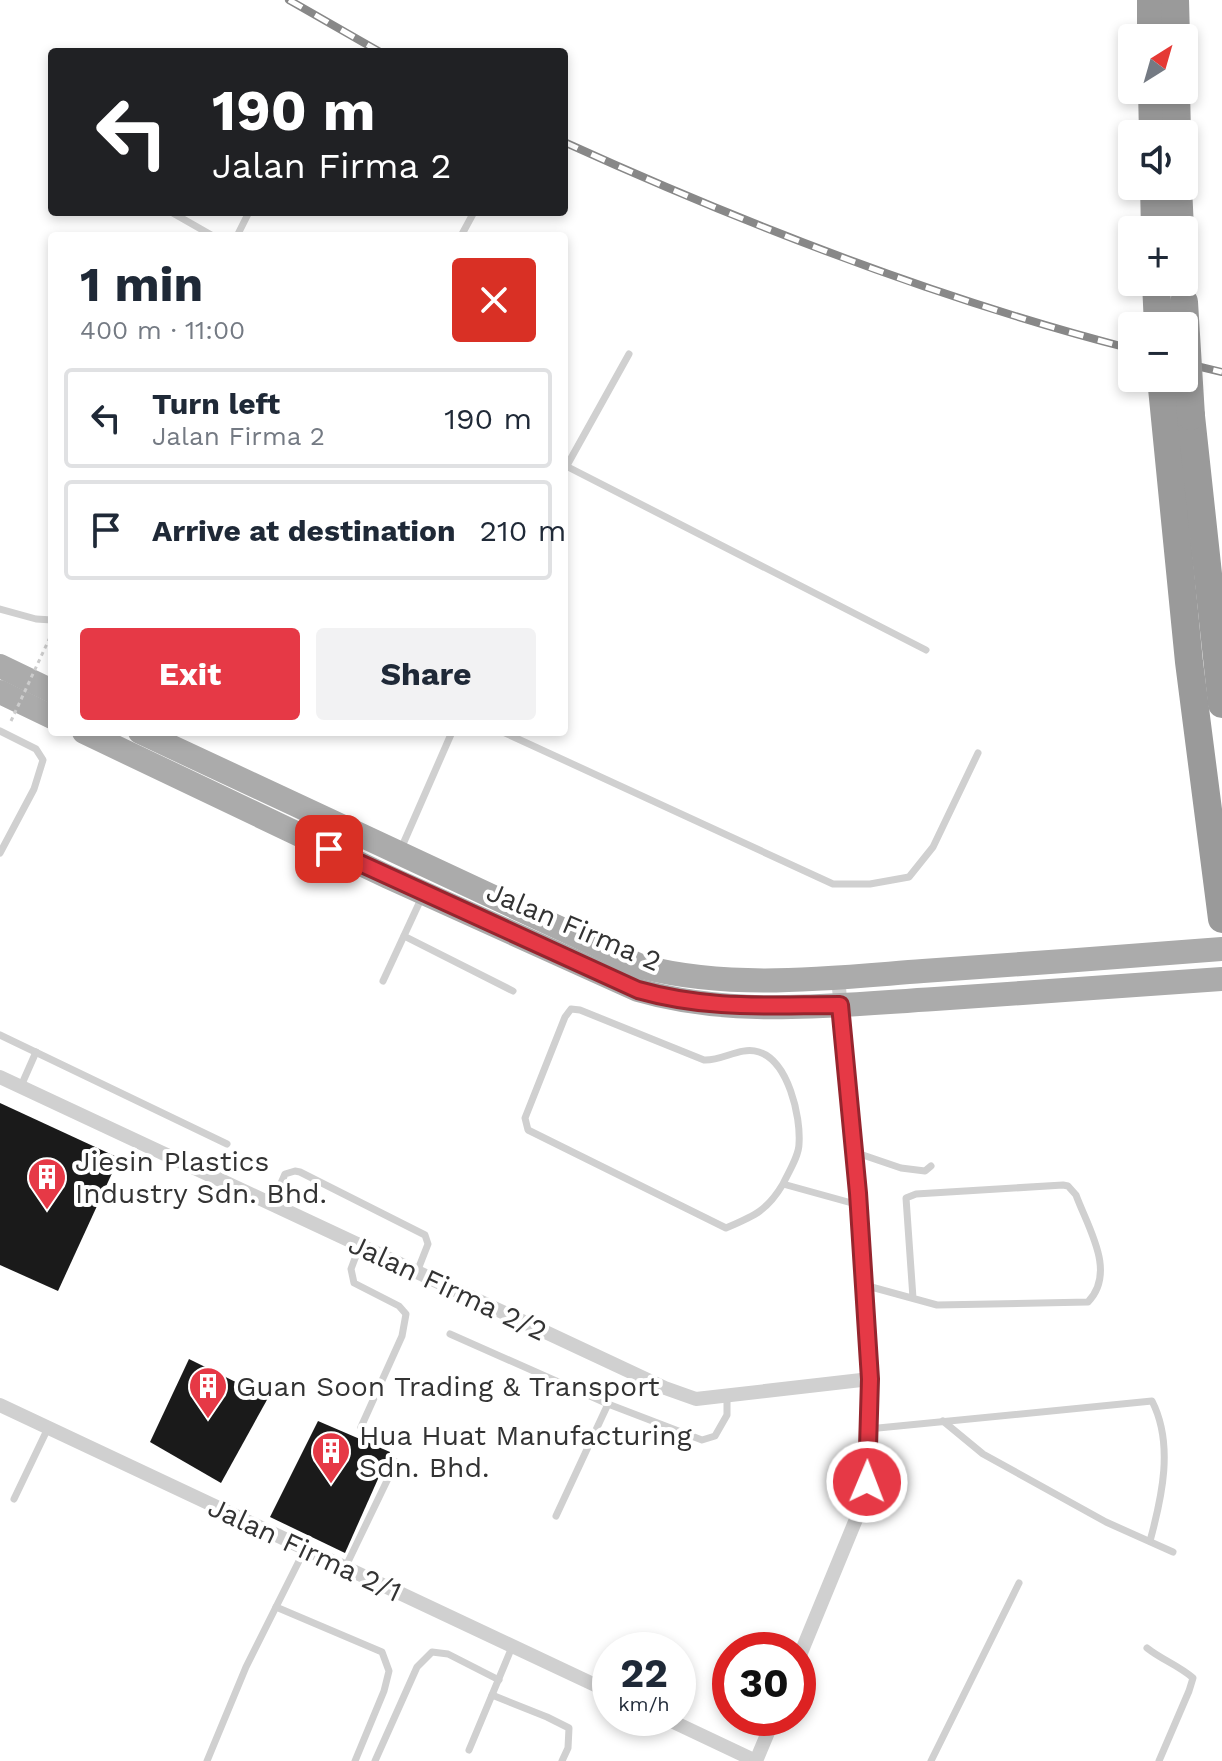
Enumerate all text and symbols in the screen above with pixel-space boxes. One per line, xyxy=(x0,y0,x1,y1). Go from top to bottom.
north arrow xyxy=(1118,24,1198,104)
map controls xyxy=(1118,24,1198,392)
text: 190 m xyxy=(212,78,375,144)
icon: left xyxy=(80,80,184,184)
button: sound xyxy=(1118,120,1198,200)
text: Jalan Firma 2 xyxy=(212,145,451,187)
button: + xyxy=(1118,216,1198,296)
text: 1 min xyxy=(80,256,203,313)
button: close xyxy=(452,258,536,342)
button: − xyxy=(1118,312,1198,392)
text: 400 m · 11:00 xyxy=(80,315,245,345)
text: Turn left xyxy=(152,386,280,421)
icon: left xyxy=(84,396,128,440)
text: 190 m xyxy=(444,401,532,436)
text: Jalan Firma 2 xyxy=(152,421,325,451)
icon: arrive xyxy=(84,508,128,552)
text: Arrive at destination xyxy=(152,513,456,548)
text: 210 m xyxy=(480,513,566,548)
button: Exit xyxy=(80,628,300,720)
button: Share xyxy=(316,628,536,720)
pin xyxy=(295,815,363,883)
icon: arrive xyxy=(307,827,351,871)
street label: Jalan Firma 2 xyxy=(482,875,666,978)
place label: Jiesin Plastics Industry Sdn. Bhd. xyxy=(75,1145,327,1210)
building icon: Jiesin Plastics Industry Sdn. Bhd. xyxy=(26,1156,68,1211)
street label: Jalan Firma 2/2 xyxy=(343,1227,552,1348)
building icon: Guan Soon Trading & Transport xyxy=(187,1365,229,1420)
place label: Guan Soon Trading & Transport xyxy=(236,1370,660,1403)
place label: Hua Huat Manufacturing Sdn. Bhd. xyxy=(359,1419,692,1484)
building icon: Hua Huat Manufacturing Sdn. Bhd. xyxy=(310,1430,352,1485)
position arrow xyxy=(825,1440,909,1524)
street label: Jalan Firma 2/1 xyxy=(203,1490,407,1609)
speed limit sign: 30 xyxy=(712,1632,816,1736)
text: 22 xyxy=(620,1650,668,1697)
text: km/h xyxy=(618,1692,670,1716)

